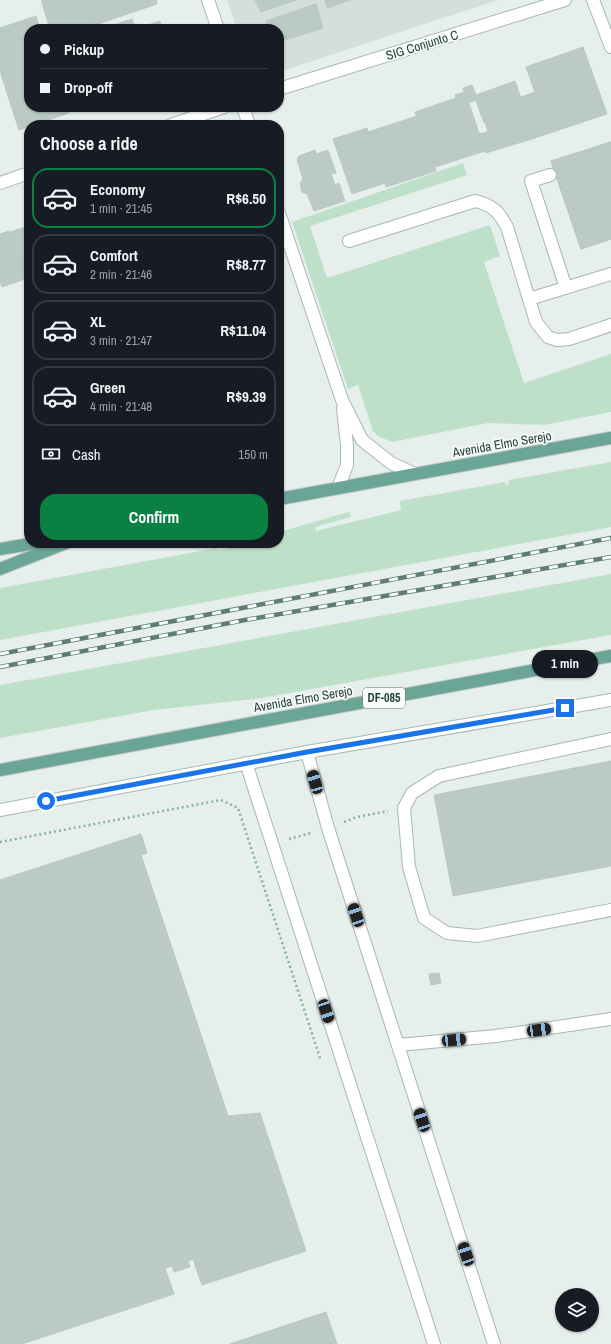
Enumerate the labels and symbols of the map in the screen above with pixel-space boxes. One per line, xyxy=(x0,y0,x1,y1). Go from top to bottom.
street label: SIG Conjunto C xyxy=(384,26,460,64)
street label: Avenida Elmo Serejo xyxy=(450,427,553,461)
callout: 1 min xyxy=(532,650,598,678)
street label: Avenida Elmo Serejo xyxy=(251,682,354,716)
road number: DF-085 xyxy=(363,688,405,708)
route end xyxy=(556,699,574,717)
car xyxy=(306,769,324,795)
route start xyxy=(37,792,55,810)
car xyxy=(347,902,365,928)
car xyxy=(317,998,335,1024)
car xyxy=(526,1022,552,1038)
car xyxy=(442,1033,466,1047)
car xyxy=(413,1107,431,1133)
car xyxy=(457,1241,475,1267)

